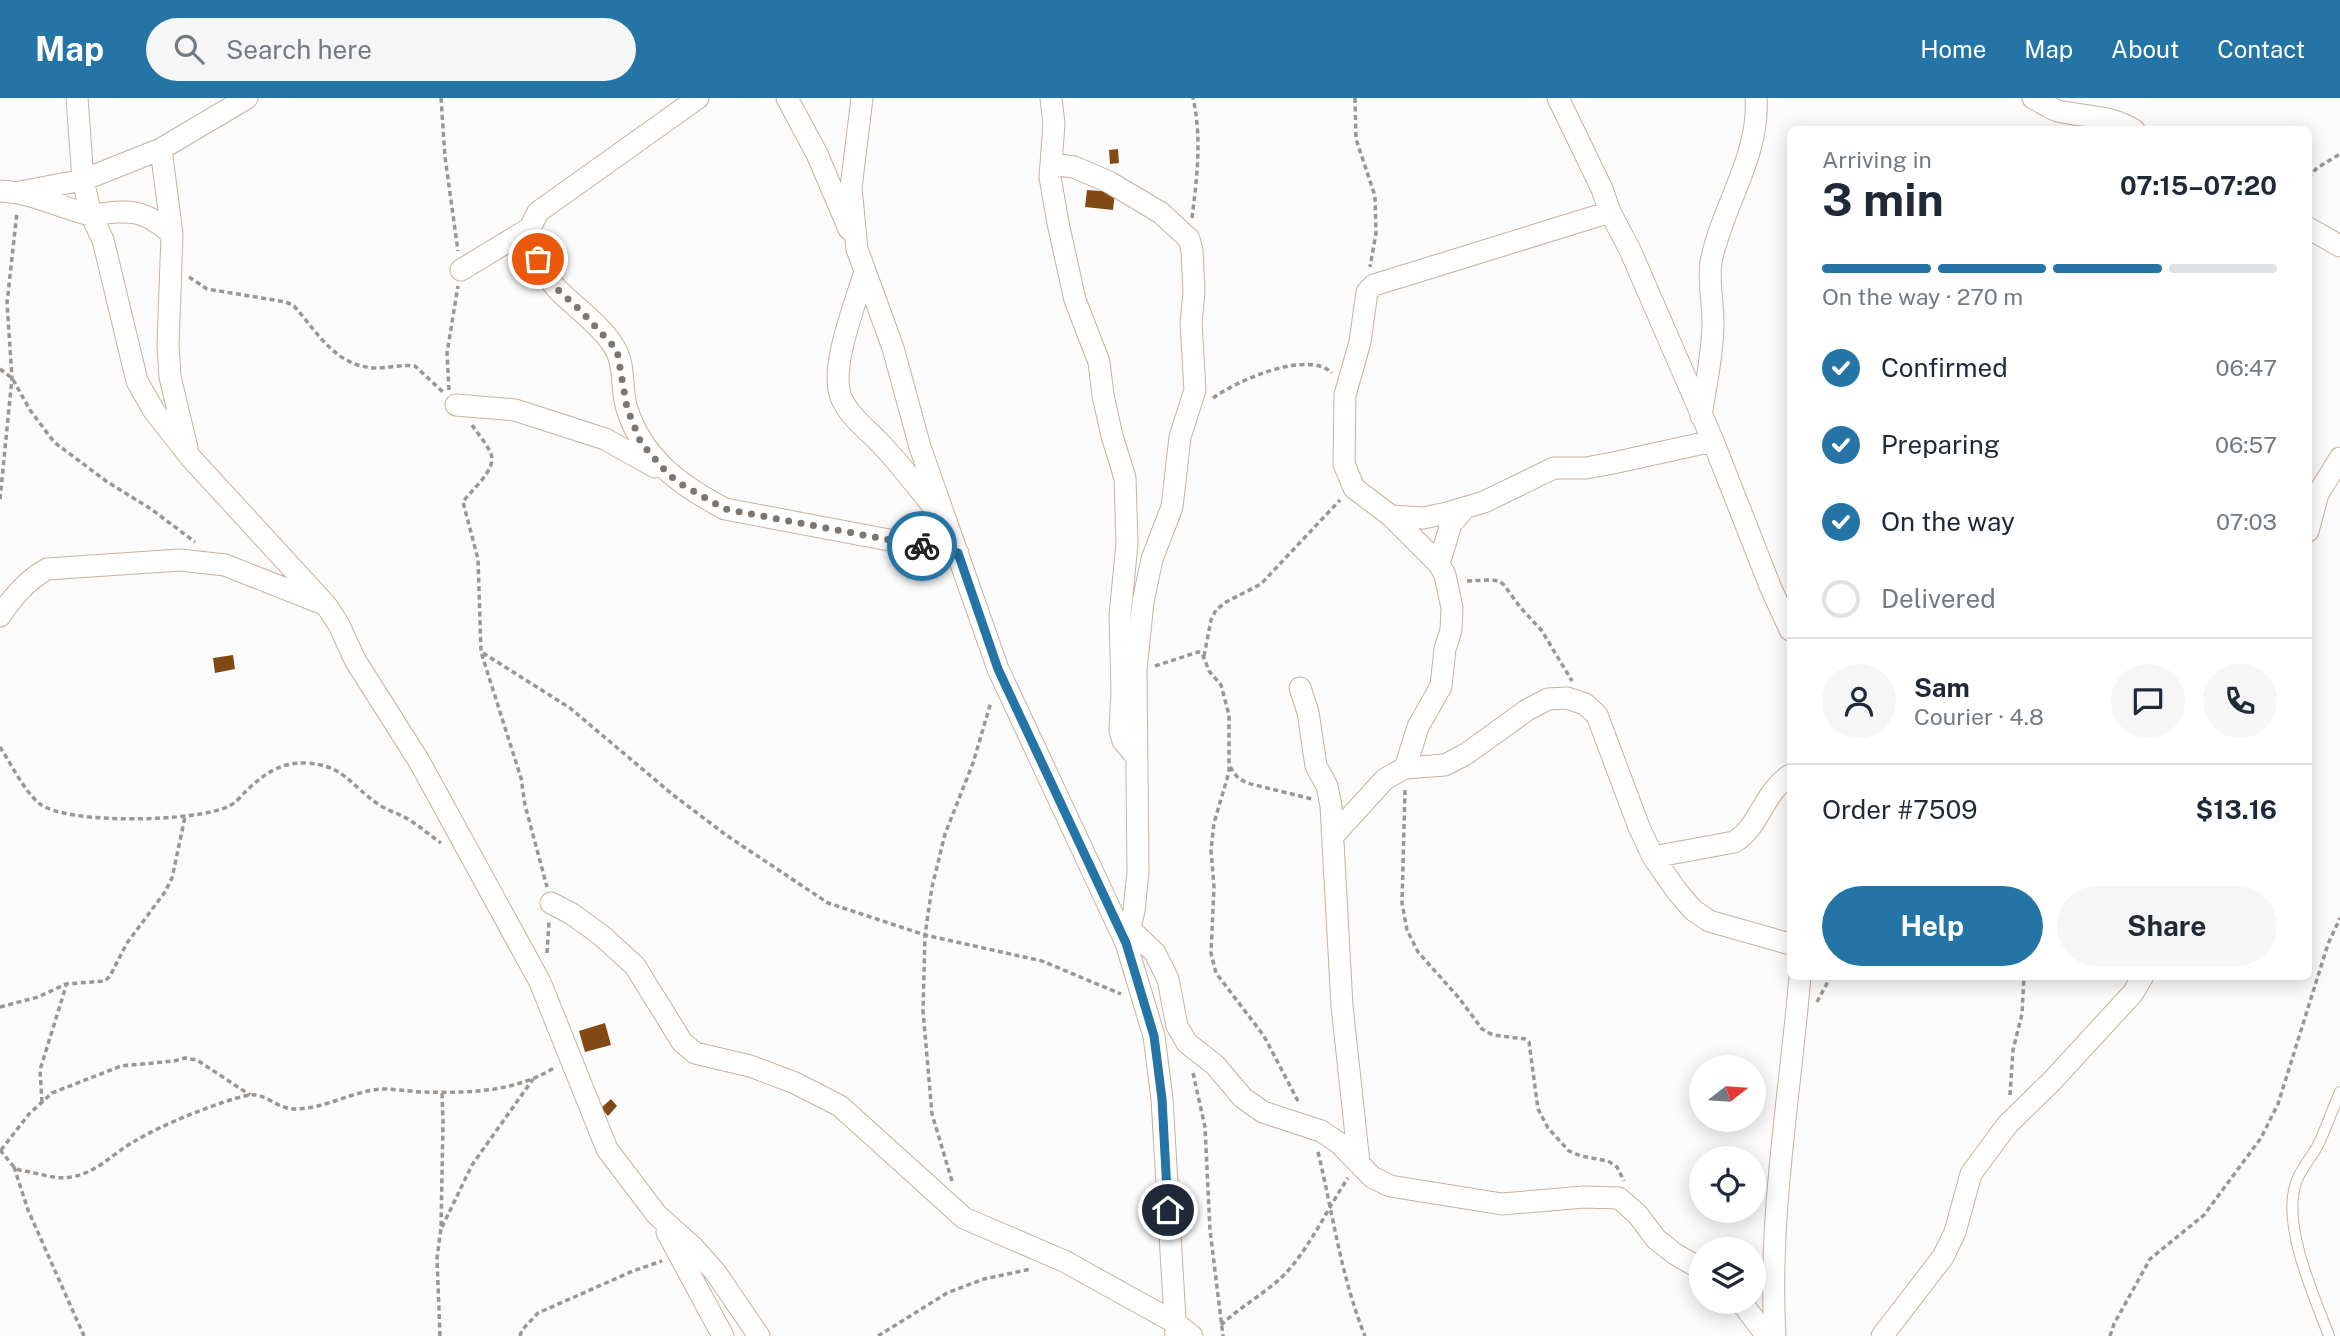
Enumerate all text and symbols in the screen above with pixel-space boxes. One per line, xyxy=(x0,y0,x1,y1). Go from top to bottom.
search box xyxy=(146,18,636,81)
text: Map xyxy=(35,30,104,68)
icon: search xyxy=(170,30,208,68)
text: Search here xyxy=(226,34,372,65)
text: Home xyxy=(1920,35,1986,63)
text: Map xyxy=(2024,35,2073,63)
text: About xyxy=(2111,35,2179,63)
text: Contact xyxy=(2217,35,2305,63)
text: Arriving in xyxy=(1822,146,1932,173)
text: 07:15–07:20 xyxy=(2120,170,2277,201)
text: 3 min xyxy=(1822,172,1944,226)
pin xyxy=(508,229,568,289)
icon: bag xyxy=(519,240,557,278)
text: On the way · 270 m xyxy=(1822,283,2023,310)
icon: check xyxy=(1822,349,1860,387)
text: Confirmed xyxy=(1881,352,2008,383)
text: 06:47 xyxy=(2215,354,2277,381)
icon: check xyxy=(1822,426,1860,464)
text: Preparing xyxy=(1881,429,2000,460)
text: 06:57 xyxy=(2215,431,2277,458)
icon: check xyxy=(1822,503,1860,541)
text: On the way xyxy=(1881,506,2015,537)
text: 07:03 xyxy=(2216,508,2277,535)
courier xyxy=(887,511,957,581)
icon: bike xyxy=(903,527,941,565)
text: Delivered xyxy=(1881,583,1996,614)
button: person xyxy=(1822,664,1896,738)
button: chat xyxy=(2111,664,2185,738)
button: phone xyxy=(2203,664,2277,738)
text: Sam xyxy=(1914,672,1970,703)
text: Courier · 4.8 xyxy=(1914,703,2044,730)
text: Order #7509 xyxy=(1822,794,1978,825)
text: $13.16 xyxy=(2196,794,2277,825)
button: Help xyxy=(1822,886,2043,966)
button: Share xyxy=(2057,886,2277,966)
north arrow xyxy=(1689,1055,1766,1132)
map controls xyxy=(1689,1055,1766,1314)
button: locate xyxy=(1689,1146,1766,1223)
pin xyxy=(1138,1180,1198,1240)
icon: home xyxy=(1149,1191,1187,1229)
button: layers xyxy=(1689,1237,1766,1314)

